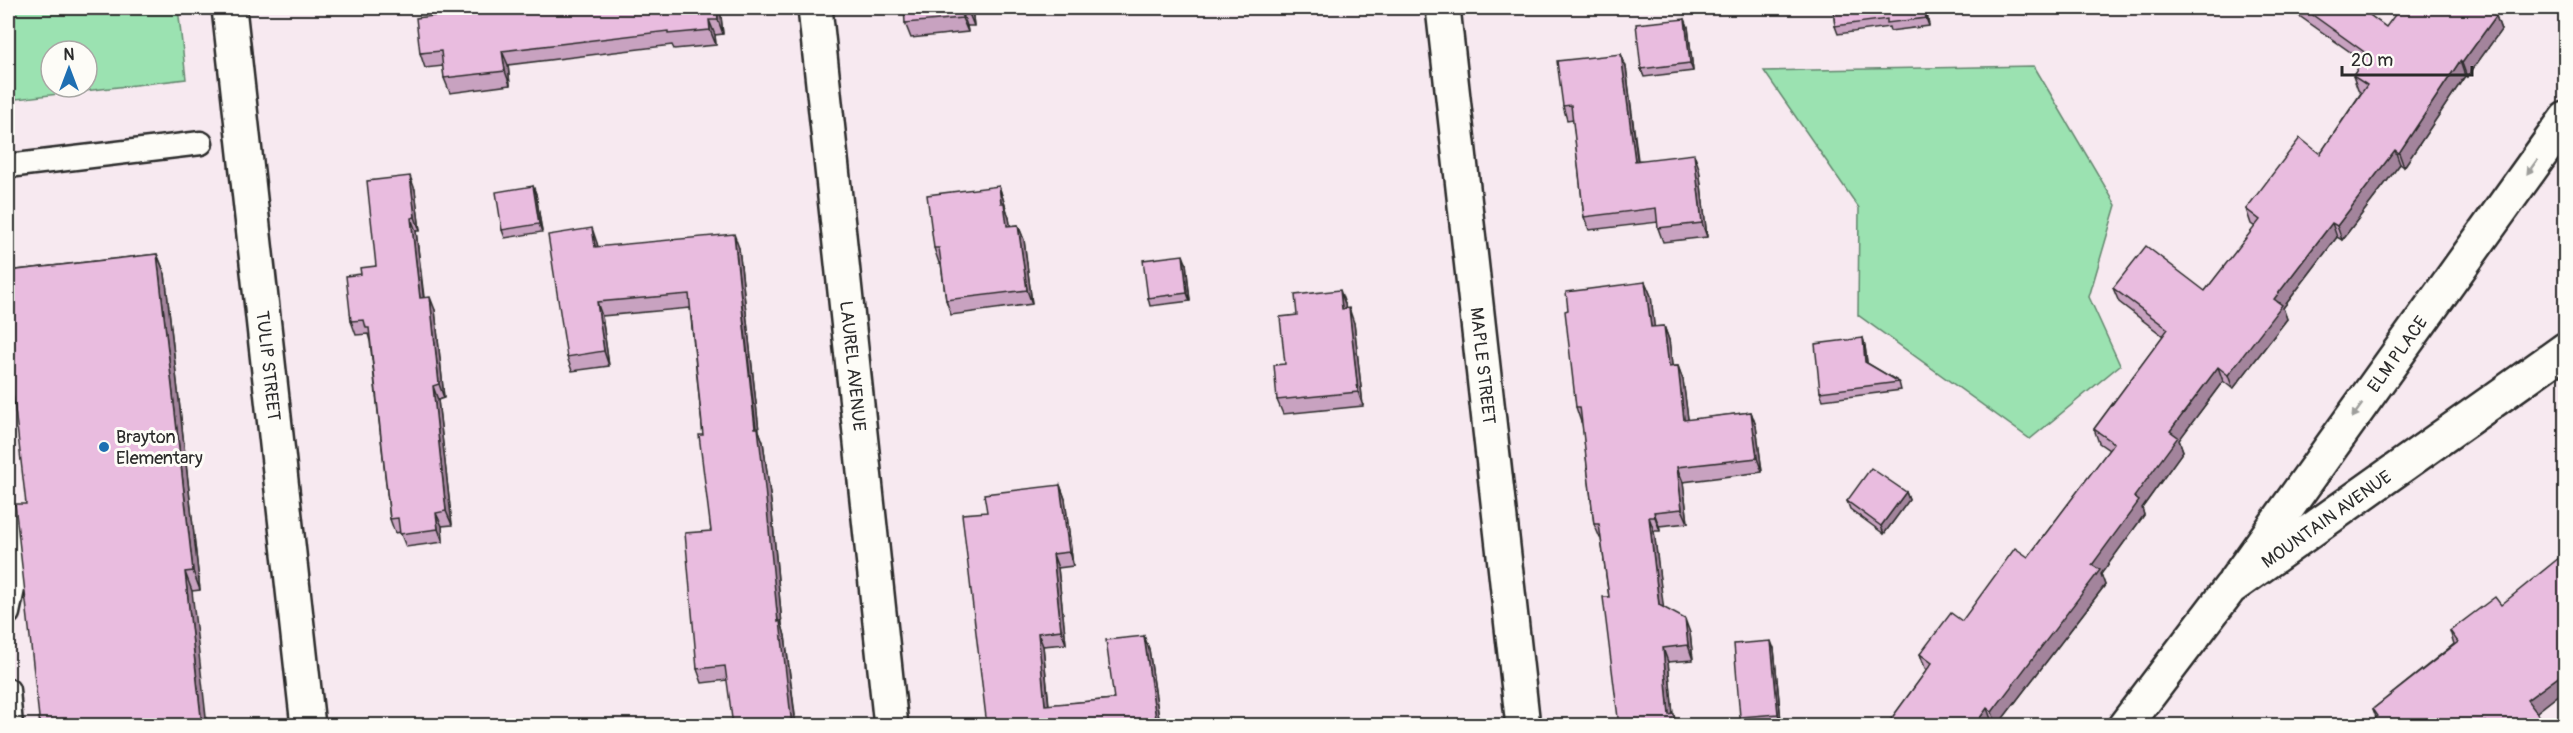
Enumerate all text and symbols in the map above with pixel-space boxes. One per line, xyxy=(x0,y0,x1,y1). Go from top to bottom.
north arrow xyxy=(39,39,99,99)
scale bar xyxy=(2342,39,2472,77)
text: N xyxy=(64,45,75,65)
text: 20 m xyxy=(2351,49,2393,72)
one-way arrow xyxy=(2526,159,2538,174)
street label: LAUREL AVENUE xyxy=(834,300,871,432)
street label: MAPLE STREET xyxy=(1464,306,1500,426)
street label: TULIP STREET xyxy=(250,310,285,422)
street label: ELM PLACE xyxy=(2363,312,2433,397)
one-way arrow xyxy=(2351,402,2363,418)
place label: Brayton Elementary xyxy=(116,426,203,470)
marker: Brayton Elementary xyxy=(97,440,111,454)
street label: MOUNTAIN AVENUE xyxy=(2257,466,2396,574)

